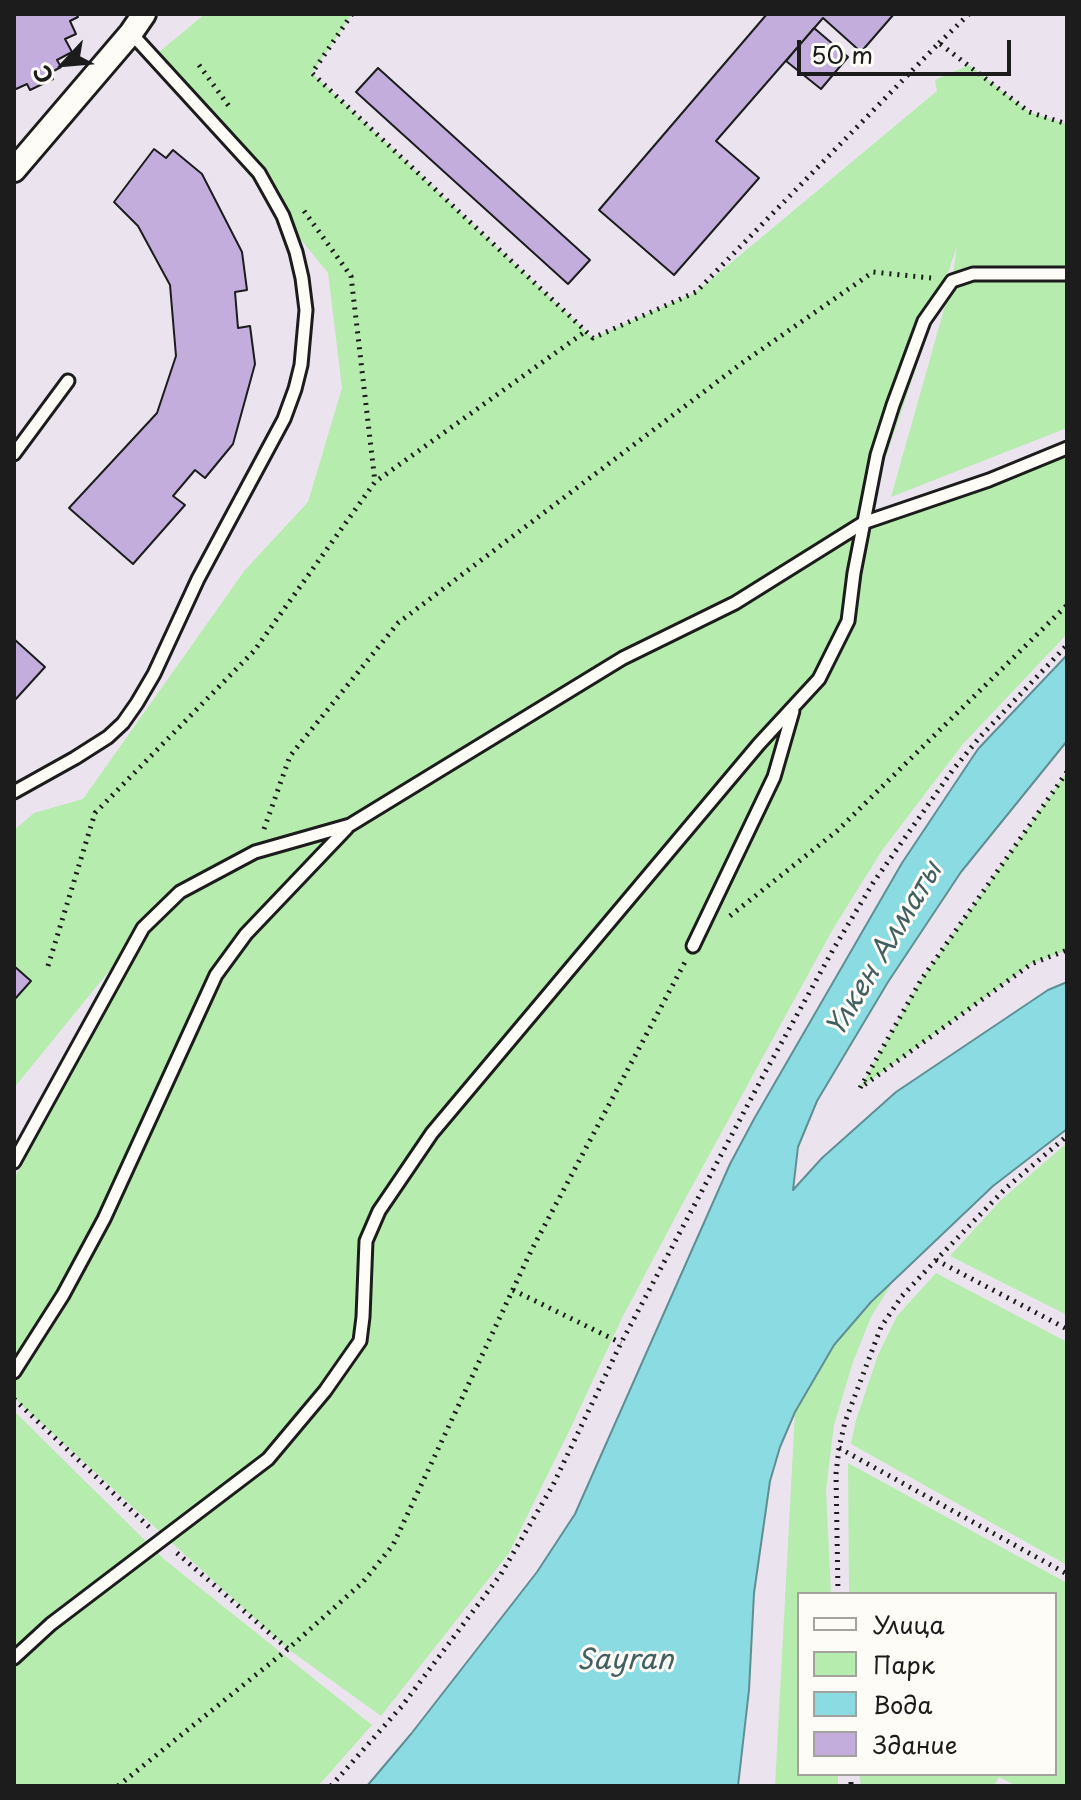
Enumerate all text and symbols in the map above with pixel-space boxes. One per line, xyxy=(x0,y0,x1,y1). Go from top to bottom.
north arrow xyxy=(24,24,104,104)
scale bar xyxy=(801,24,1015,74)
text: 50 m xyxy=(811,36,873,72)
text: С xyxy=(24,60,60,89)
water label: Үлкен Алматы xyxy=(820,857,950,1043)
legend xyxy=(797,1592,1057,1776)
text: Улица xyxy=(873,1606,945,1642)
water label: Sayran xyxy=(577,1644,673,1678)
text: Парк xyxy=(873,1646,935,1682)
text: Вода xyxy=(873,1686,932,1722)
text: Здание xyxy=(873,1726,958,1762)

